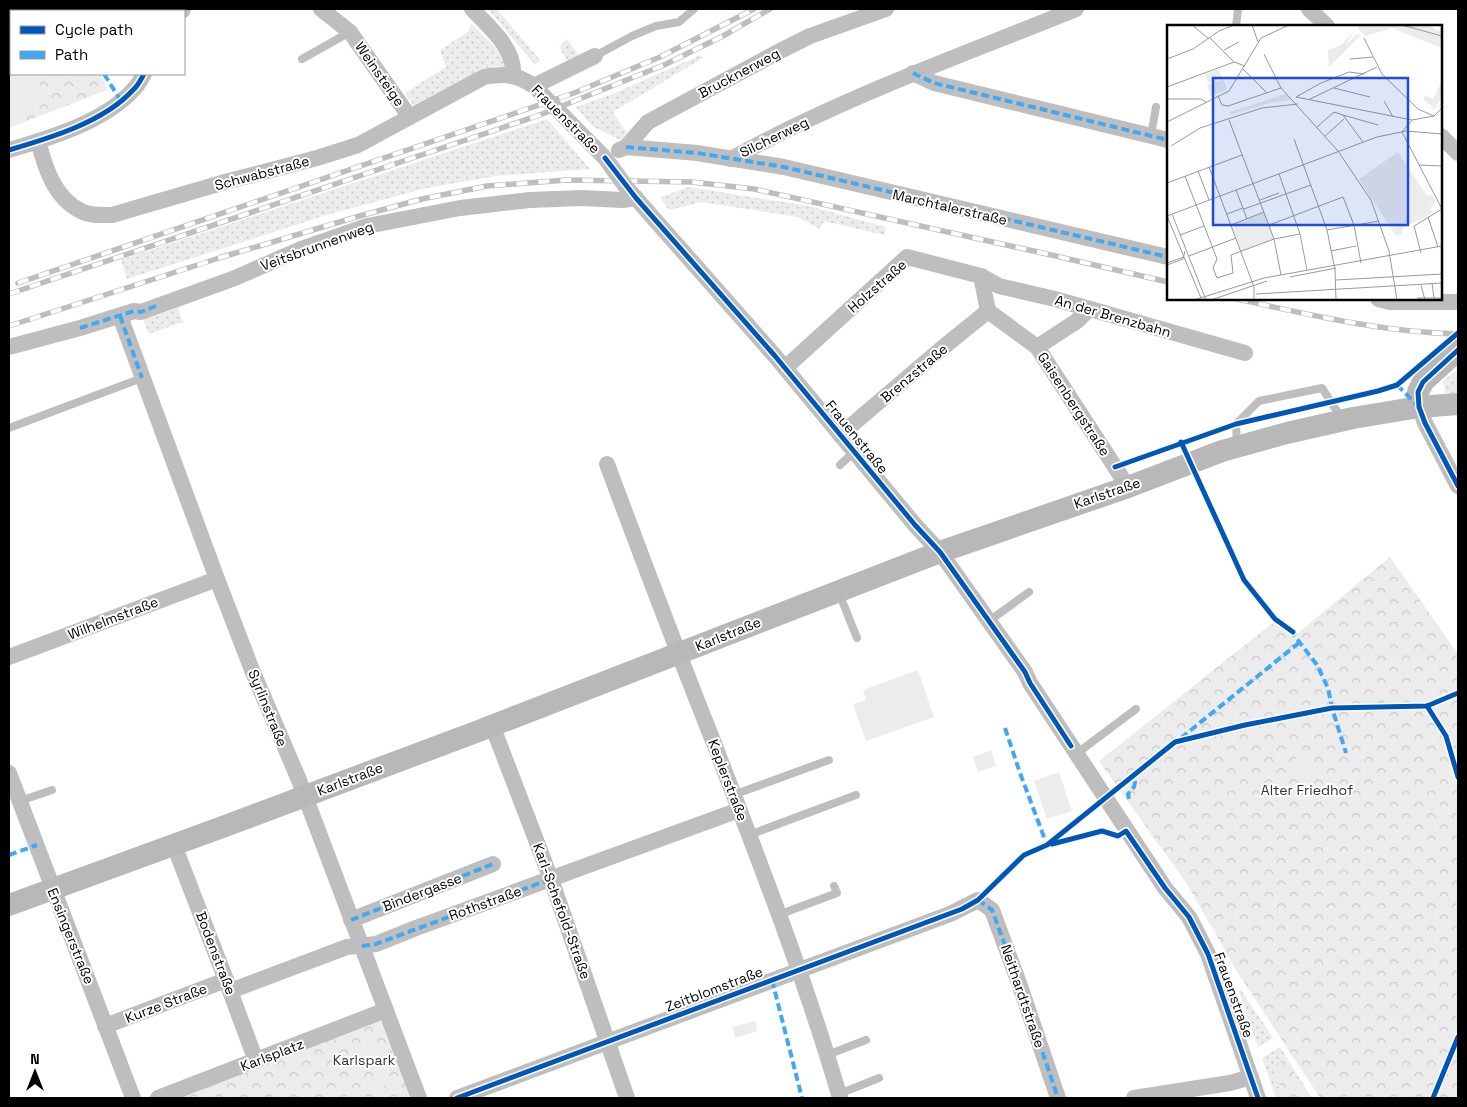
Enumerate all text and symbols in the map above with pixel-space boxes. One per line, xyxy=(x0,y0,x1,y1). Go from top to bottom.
legend xyxy=(10,10,185,75)
text: Cycle path xyxy=(55,20,133,39)
inset map xyxy=(1167,25,1442,300)
street label: Weinsteige xyxy=(351,38,409,110)
street label: Brucknerweg xyxy=(695,44,783,102)
text: Path xyxy=(55,45,88,64)
street label: Frauenstraße xyxy=(528,81,604,157)
street label: Silcherweg xyxy=(737,113,811,161)
street label: Schwabstraße xyxy=(213,152,311,194)
street label: Marchtalerstraße xyxy=(891,185,1009,229)
street label: Veitsbrunnenweg xyxy=(258,217,376,275)
street label: Holzstraße xyxy=(844,255,910,317)
street label: An der Brenzbahn xyxy=(1053,291,1173,341)
street label: Brenzstraße xyxy=(877,340,951,406)
street label: Gaisenbergstraße xyxy=(1034,349,1114,459)
street label: Frauenstraße xyxy=(822,396,892,478)
street label: Karlstraße xyxy=(1071,473,1143,513)
street label: Wilhelmstraße xyxy=(65,593,161,643)
street label: Karlstraße xyxy=(693,613,763,655)
street label: Syrlinstraße xyxy=(244,667,292,749)
street label: Keplerstraße xyxy=(704,737,752,823)
street label: Karlstraße xyxy=(315,758,385,800)
park label: Alter Friedhof xyxy=(1261,781,1353,799)
street label: Karl-Schefold-Straße xyxy=(529,840,595,982)
street label: Bindergasse xyxy=(380,869,464,915)
street label: Rothstraße xyxy=(446,882,524,924)
street label: Ensingerstraße xyxy=(44,885,98,987)
street label: Bodenstraße xyxy=(192,909,240,997)
street label: Neithardtstraße xyxy=(997,942,1049,1050)
street label: Frauenstraße xyxy=(1210,950,1258,1040)
street label: Zeitblomstraße xyxy=(663,962,765,1016)
street label: Kurze Straße xyxy=(122,979,210,1027)
street label: Karlsplatz xyxy=(238,1035,306,1075)
north arrow xyxy=(10,1047,60,1097)
text: N xyxy=(30,1050,40,1068)
park label: Karlspark xyxy=(333,1051,396,1069)

